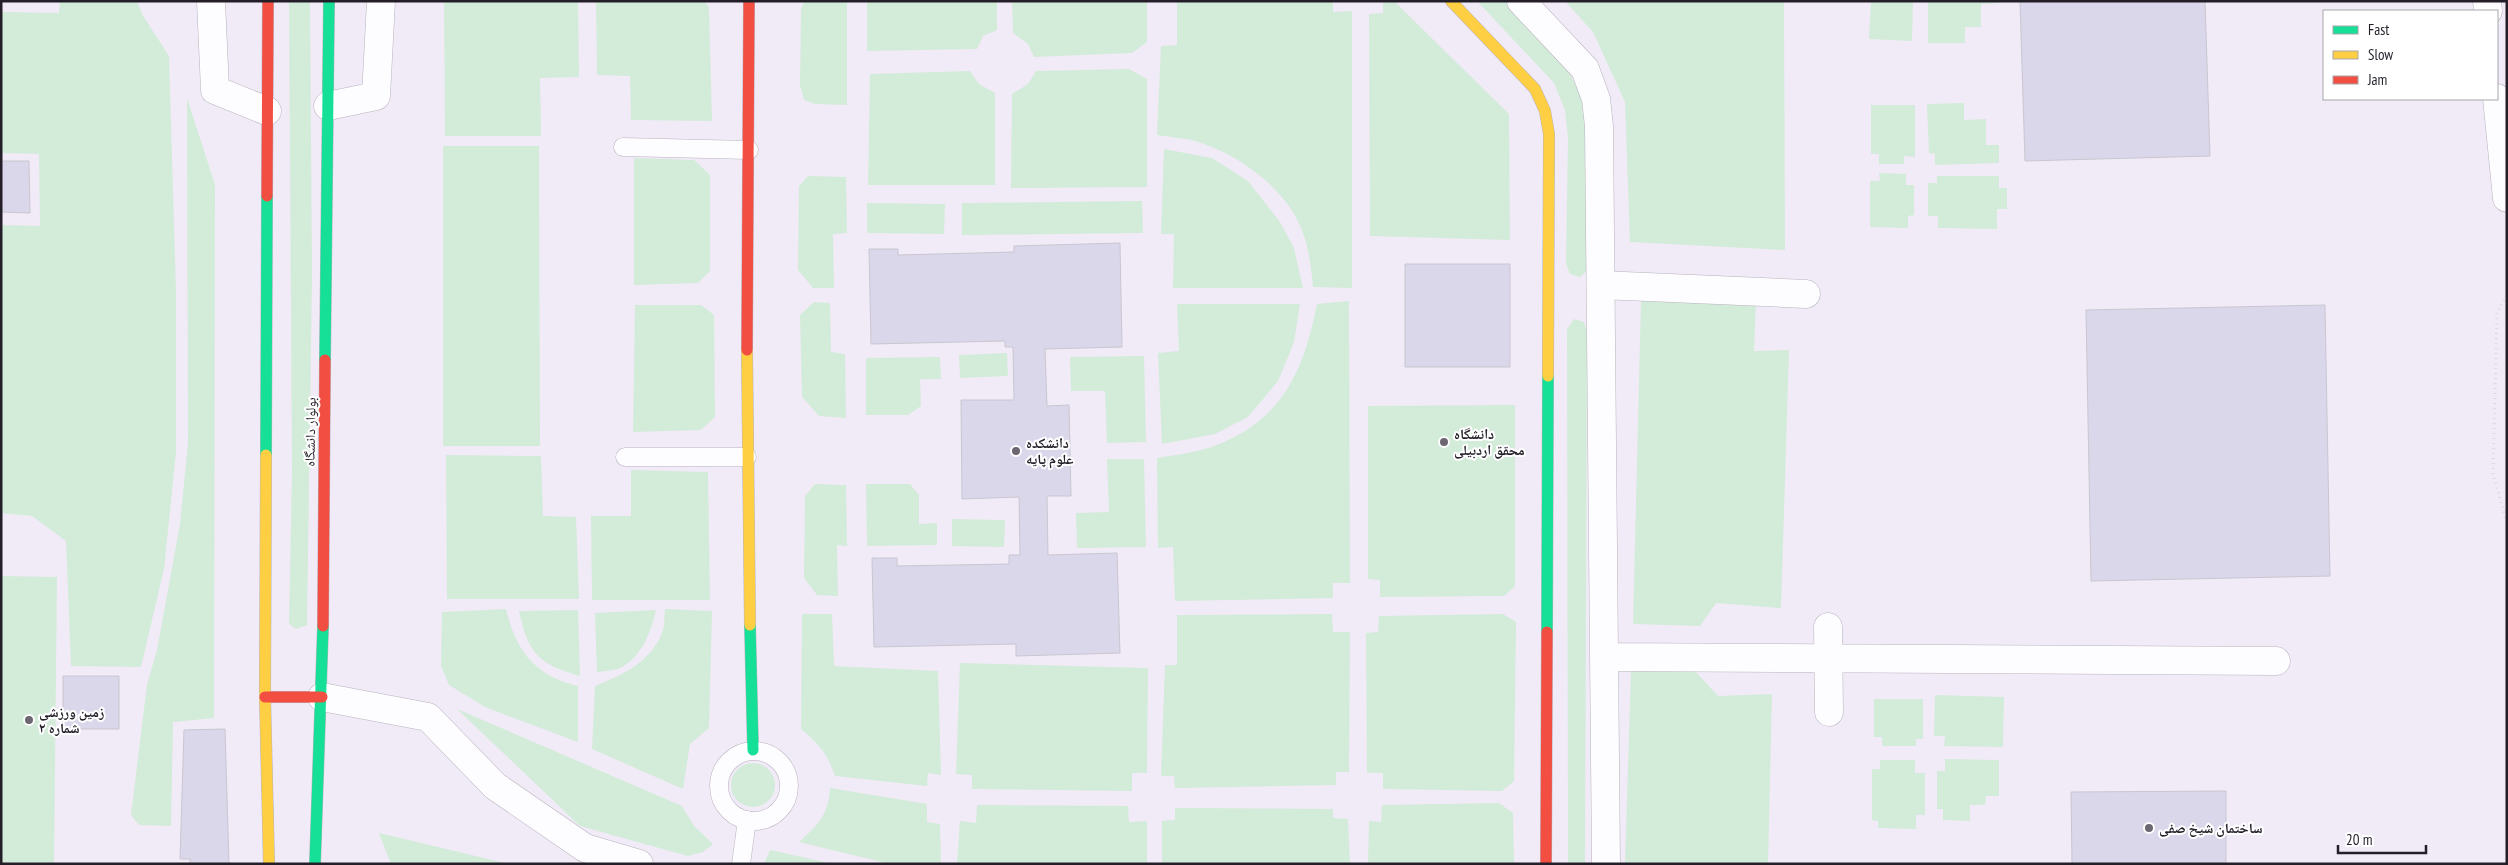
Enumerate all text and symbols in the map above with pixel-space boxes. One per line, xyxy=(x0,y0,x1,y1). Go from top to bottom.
legend xyxy=(2323,10,2498,100)
text: Fast xyxy=(2368,20,2389,39)
text: Slow xyxy=(2368,45,2393,64)
text: Jam xyxy=(2367,70,2387,89)
street label: بولوار دانشگاه xyxy=(300,397,320,467)
place label: دانشگاه محقق اردبیلی xyxy=(1454,425,1525,459)
place label: دانشکده علوم پایه xyxy=(1026,434,1074,469)
marker: دانشگاه محقق اردبیلی xyxy=(1438,436,1450,448)
marker: دانشکده علوم پایه xyxy=(1010,445,1022,457)
place label: زمین ورزشی شماره ۲ xyxy=(39,703,104,737)
marker: زمین ورزشی شماره ۲ xyxy=(23,714,35,726)
place label: ساختمان شیخ صفی xyxy=(2159,819,2263,837)
marker: ساختمان شیخ صفی xyxy=(2143,822,2155,834)
scale bar xyxy=(2338,822,2426,854)
text: 20 m xyxy=(2346,830,2372,849)

